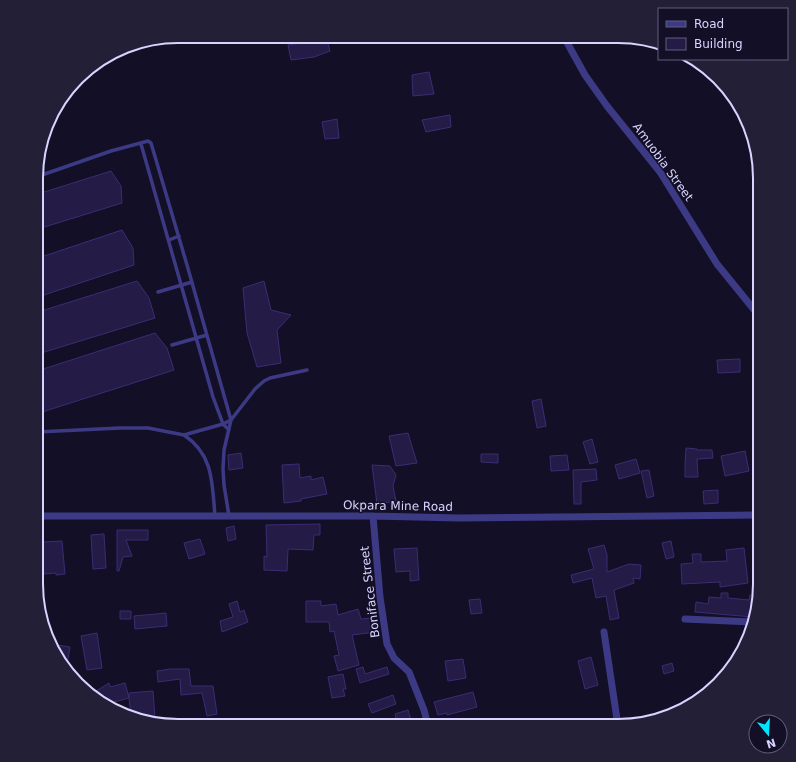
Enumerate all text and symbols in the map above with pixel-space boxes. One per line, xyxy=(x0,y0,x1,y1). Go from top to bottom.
legend xyxy=(658,8,788,60)
text: Road xyxy=(694,17,724,31)
text: Building xyxy=(694,37,743,51)
street label: Amuobia Street xyxy=(630,120,696,204)
street label: Okpara Mine Road xyxy=(343,498,453,514)
street label: Boniface Street xyxy=(357,545,383,639)
north arrow xyxy=(748,714,788,754)
text: N xyxy=(765,735,777,751)

